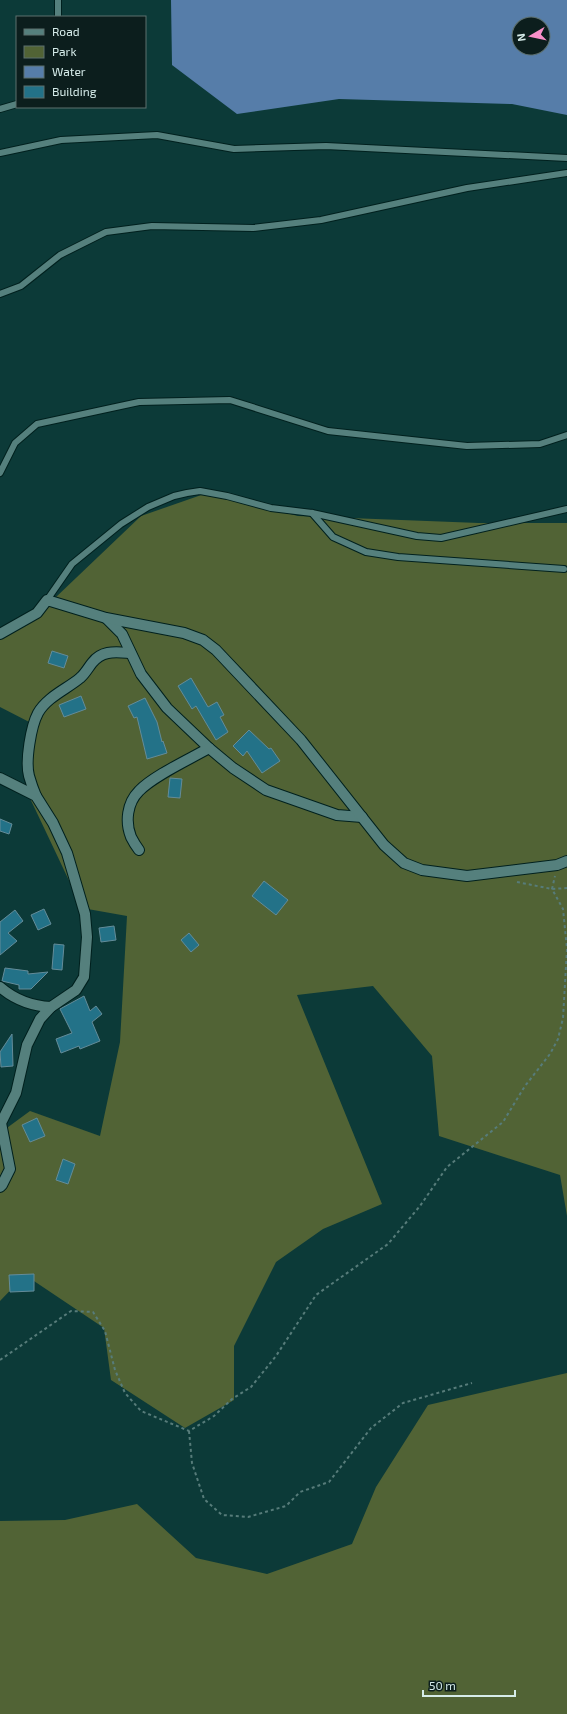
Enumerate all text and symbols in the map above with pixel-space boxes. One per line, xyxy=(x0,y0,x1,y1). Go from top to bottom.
legend xyxy=(16,16,146,108)
north arrow xyxy=(511,16,551,56)
text: Road xyxy=(52,24,80,38)
text: N xyxy=(514,33,528,43)
text: Park xyxy=(52,44,77,58)
text: Water xyxy=(52,64,86,78)
text: Building xyxy=(52,84,97,98)
scale bar xyxy=(423,1672,515,1698)
text: 50 m xyxy=(429,1678,456,1692)

